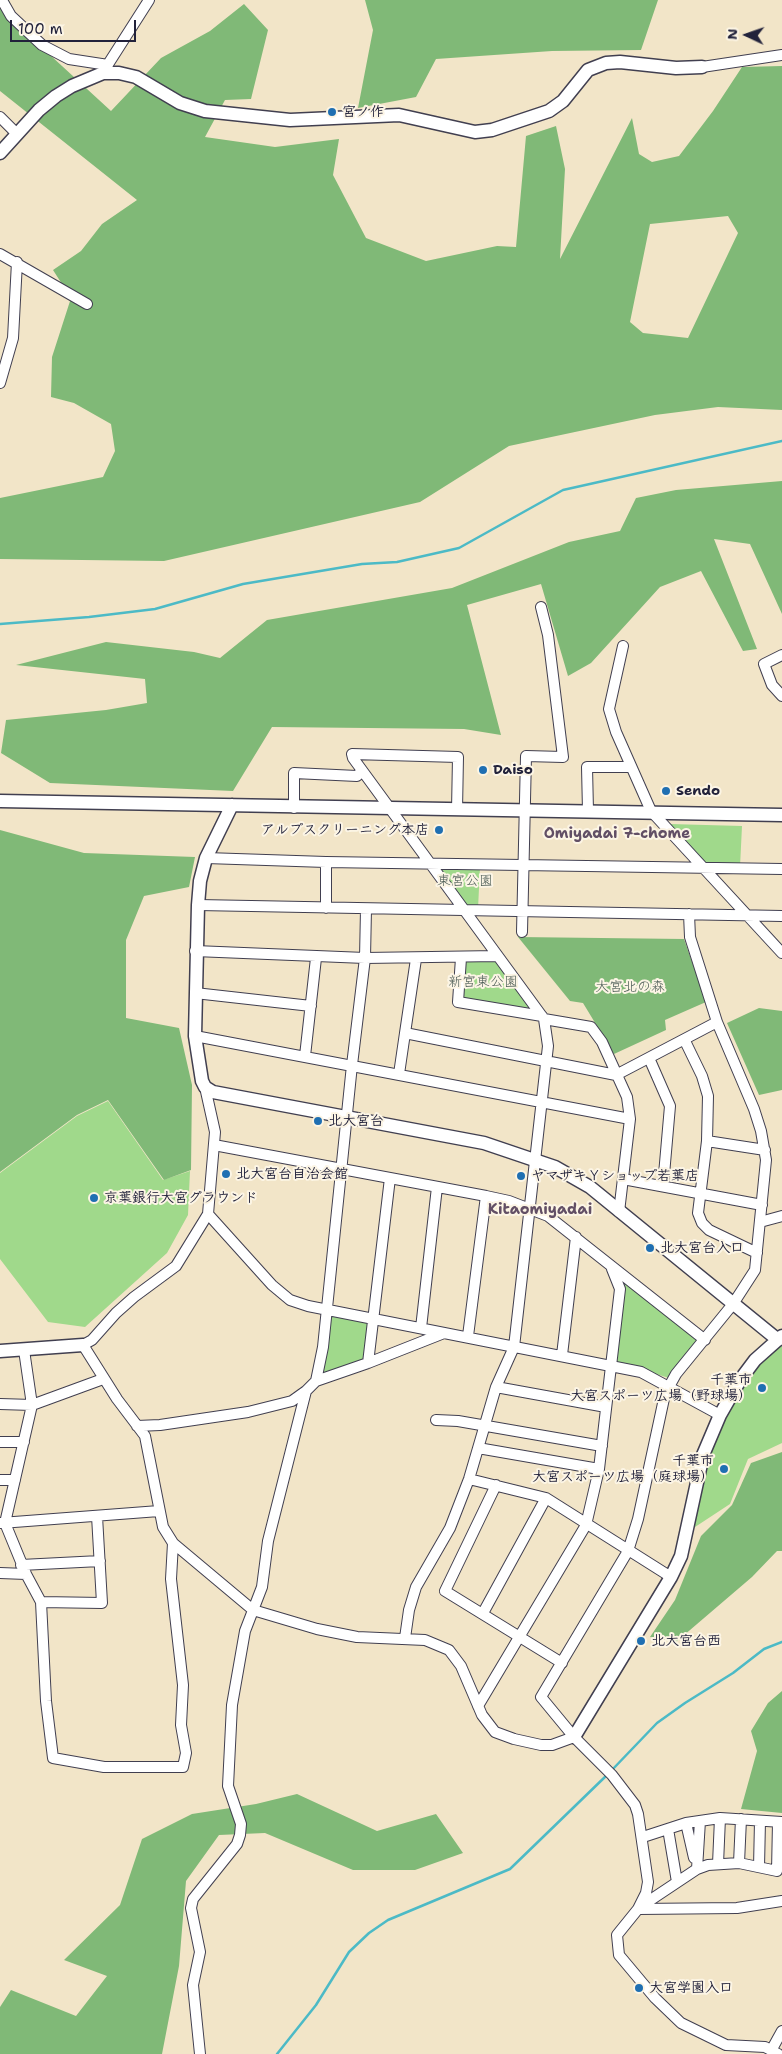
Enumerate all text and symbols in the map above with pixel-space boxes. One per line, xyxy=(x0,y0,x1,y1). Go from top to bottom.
scale bar xyxy=(12,10,139,42)
north arrow xyxy=(722,10,772,60)
text: 100 m xyxy=(18,19,63,39)
text: N xyxy=(723,28,741,40)
place label: 宮ノ作 xyxy=(342,104,384,120)
marker: 宮ノ作 xyxy=(326,106,338,118)
place label: Daiso xyxy=(493,762,533,778)
marker: Daiso xyxy=(477,764,489,776)
place label: Sendo xyxy=(676,783,720,799)
marker: Sendo xyxy=(660,785,672,797)
place label: アルプスクリーニング本店 xyxy=(261,822,429,838)
marker: アルプスクリーニング本店 xyxy=(433,824,445,836)
district label: Omiyadai 7-chome xyxy=(544,825,690,843)
park label: 東宮公園 xyxy=(437,873,493,889)
park label: 新宮東公園 xyxy=(448,974,518,990)
park label: 大宮北の森 xyxy=(595,979,665,995)
place label: 北大宮台 xyxy=(328,1113,384,1129)
marker: 北大宮台 xyxy=(312,1115,324,1127)
place label: 北大宮台自治会館 xyxy=(236,1166,348,1182)
marker: 北大宮台自治会館 xyxy=(220,1168,232,1180)
place label: ヤマザキＹショップ若葉店 xyxy=(531,1168,699,1184)
marker: ヤマザキＹショップ若葉店 xyxy=(515,1170,527,1182)
place label: 京葉銀行大宮グラウンド xyxy=(104,1190,258,1206)
marker: 京葉銀行大宮グラウンド xyxy=(88,1192,100,1204)
district label: Kitaomiyadai xyxy=(488,1201,592,1219)
place label: 北大宮台入口 xyxy=(660,1240,744,1256)
marker: 北大宮台入口 xyxy=(644,1242,656,1254)
place label: 千葉市 大宮スポーツ広場（野球場） xyxy=(570,1372,752,1404)
marker: 千葉市 大宮スポーツ広場（野球場） xyxy=(756,1382,768,1394)
place label: 千葉市 大宮スポーツ広場（庭球場） xyxy=(532,1453,714,1485)
marker: 千葉市 大宮スポーツ広場（庭球場） xyxy=(718,1463,730,1475)
place label: 北大宮台西 xyxy=(651,1633,721,1649)
marker: 北大宮台西 xyxy=(635,1635,647,1647)
place label: 大宮学園入口 xyxy=(649,1980,733,1996)
marker: 大宮学園入口 xyxy=(633,1982,645,1994)

